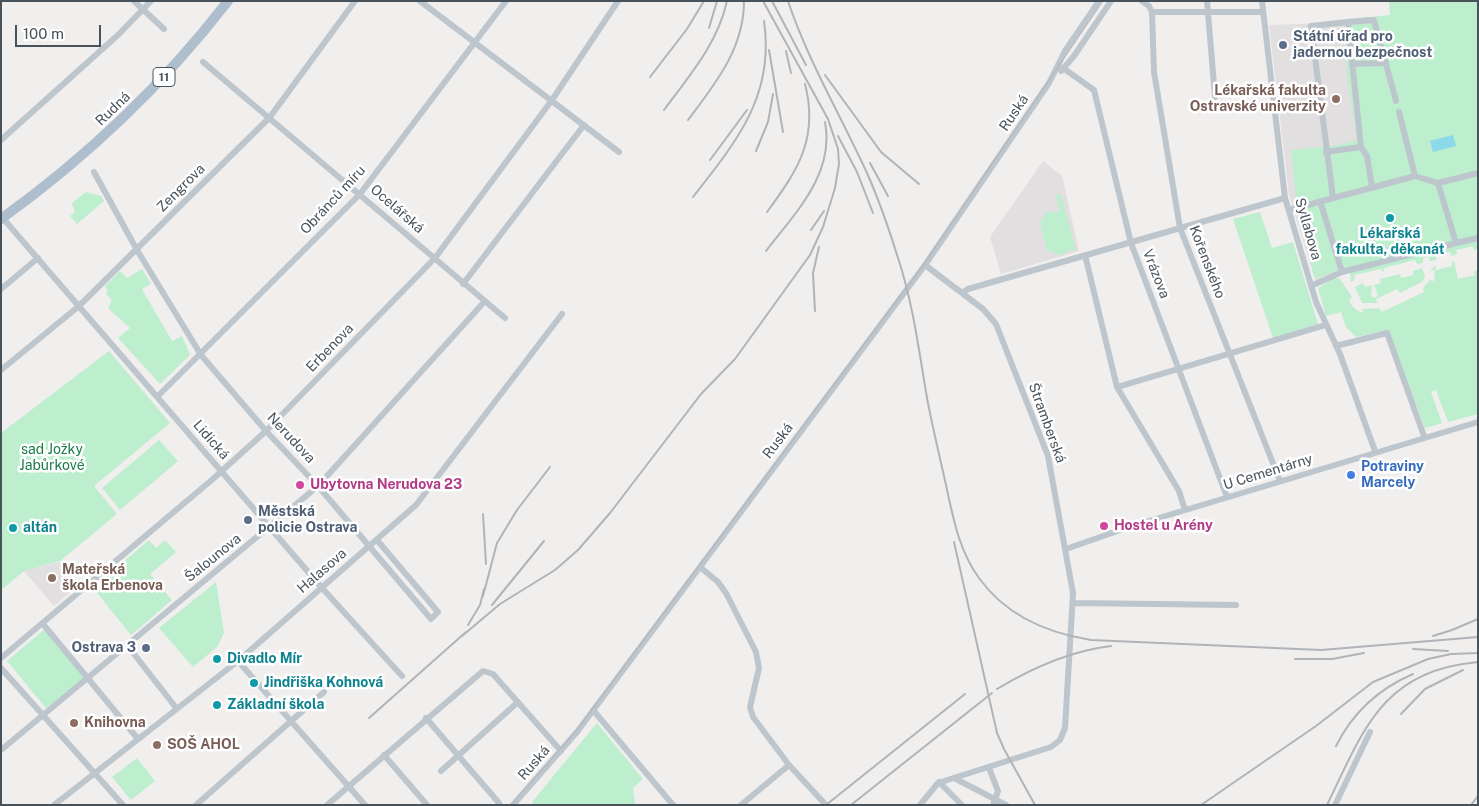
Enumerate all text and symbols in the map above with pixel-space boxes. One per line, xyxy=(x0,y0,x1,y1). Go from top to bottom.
scale bar xyxy=(18,15,104,47)
text: 100 m xyxy=(23,25,64,42)
place label: Státní úřad pro jadernou bezpečnost xyxy=(1293,29,1432,62)
marker: Státní úřad pro jadernou bezpečnost xyxy=(1277,39,1289,51)
road number: 11 xyxy=(153,68,175,86)
place label: Lékařská fakulta Ostravské univerzity xyxy=(1190,83,1326,115)
street label: Rudná xyxy=(92,88,134,130)
street label: Ruská xyxy=(996,92,1032,134)
marker: Lékařská fakulta Ostravské univerzity xyxy=(1330,93,1342,105)
street label: Zengrova xyxy=(153,160,209,216)
street label: Obránců míru xyxy=(297,162,369,238)
street label: Ocelářská xyxy=(367,181,427,237)
street label: Syllabova xyxy=(1291,196,1325,262)
marker: Lékařská fakulta, děkanát xyxy=(1384,212,1396,224)
street label: Kořenského xyxy=(1185,223,1229,301)
place label: Lékařská fakulta, děkanát xyxy=(1336,226,1444,258)
street label: Vrázova xyxy=(1139,247,1173,301)
street label: Erbenova xyxy=(303,320,357,376)
street label: Štramberská xyxy=(1025,381,1069,465)
street label: Nerudova xyxy=(263,409,319,467)
street label: Lidická xyxy=(189,417,233,463)
street label: Ruská xyxy=(759,420,797,462)
park label: sad Jožky Jabůrkové xyxy=(19,442,85,474)
street label: U Cementárny xyxy=(1221,450,1315,494)
place label: Potraviny Marcely xyxy=(1361,459,1424,492)
marker: Potraviny Marcely xyxy=(1345,469,1357,481)
place label: Ubytovna Nerudova 23 xyxy=(310,477,462,493)
marker: Ubytovna Nerudova 23 xyxy=(294,479,306,491)
place label: Městská policie Ostrava xyxy=(258,504,357,536)
marker: Městská policie Ostrava xyxy=(242,514,254,526)
place label: Hostel u Arény xyxy=(1114,518,1213,534)
place label: altán xyxy=(23,520,57,536)
marker: Hostel u Arény xyxy=(1098,520,1110,532)
marker: altán xyxy=(7,522,19,534)
street label: Šalounova xyxy=(181,530,245,586)
street label: Halasova xyxy=(294,545,350,597)
place label: Mateřská škola Erbenova xyxy=(62,562,163,594)
marker: Mateřská škola Erbenova xyxy=(46,572,58,584)
place label: Ostrava 3 xyxy=(72,640,136,656)
marker: Ostrava 3 xyxy=(140,642,152,654)
place label: Divadlo Mír xyxy=(227,651,302,667)
marker: Divadlo Mír xyxy=(211,653,223,665)
place label: Jindřiška Kohnová xyxy=(264,675,383,691)
marker: Jindřiška Kohnová xyxy=(248,677,260,689)
place label: Základní škola xyxy=(227,697,324,713)
marker: Základní škola xyxy=(211,699,223,711)
place label: Knihovna xyxy=(84,715,146,731)
marker: Knihovna xyxy=(68,717,80,729)
place label: SOŠ AHOL xyxy=(167,737,240,753)
marker: SOŠ AHOL xyxy=(151,739,163,751)
street label: Ruská xyxy=(515,742,553,784)

